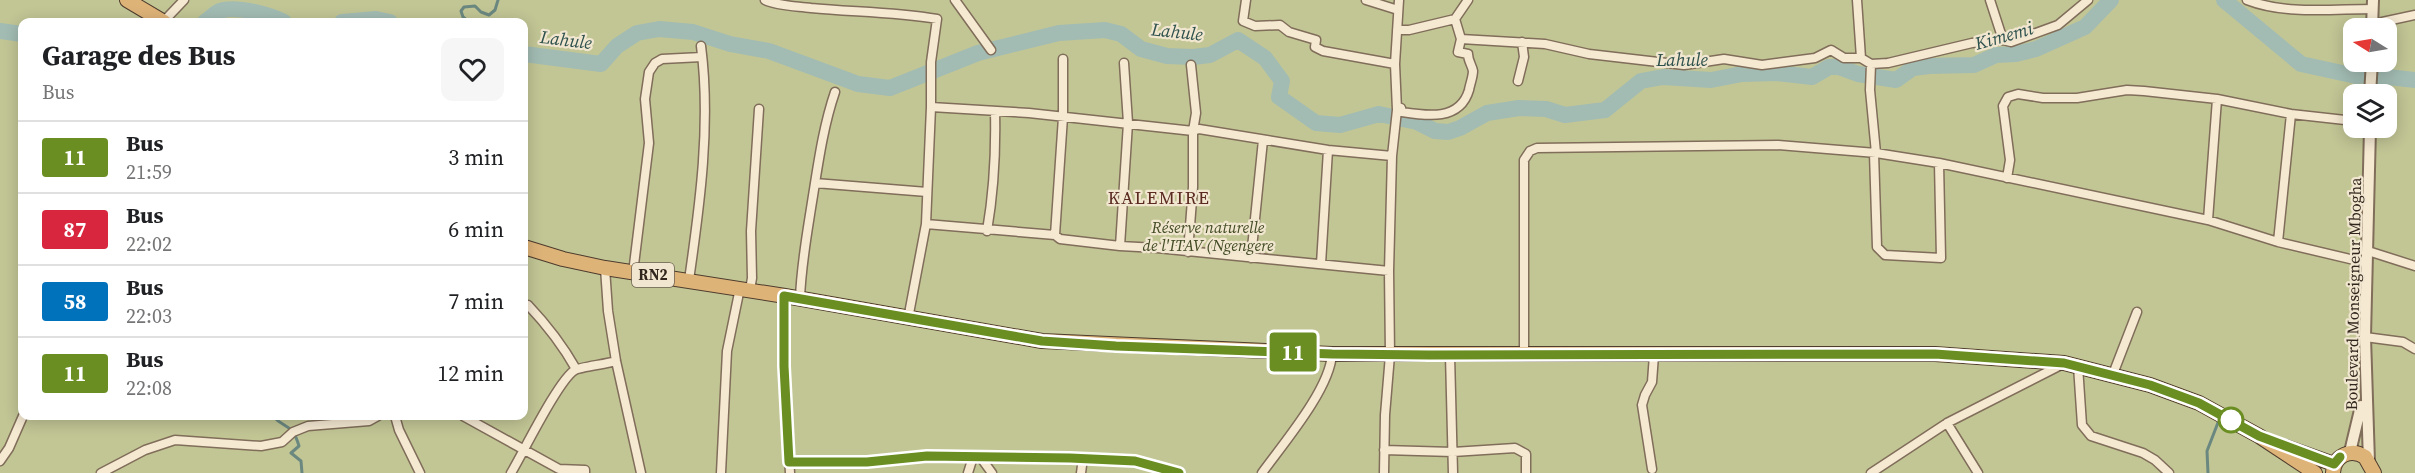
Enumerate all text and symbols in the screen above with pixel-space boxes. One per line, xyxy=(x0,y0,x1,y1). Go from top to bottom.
water label: Kimemi xyxy=(1971,15,2036,56)
water label: Lahule xyxy=(1149,16,1205,47)
north arrow xyxy=(2343,18,2397,72)
map controls xyxy=(2343,18,2397,138)
water label: Lahule xyxy=(538,24,594,55)
text: Garage des Bus xyxy=(42,36,236,74)
button: heart xyxy=(441,38,504,101)
water label: Lahule xyxy=(1655,47,1709,72)
text: Bus xyxy=(42,78,75,106)
button: layers xyxy=(2343,84,2397,138)
text: Bus xyxy=(126,128,163,158)
text: 3 min xyxy=(448,142,504,172)
text: 11 xyxy=(64,143,86,172)
text: 21:59 xyxy=(126,158,172,186)
street label: Boulevard Monseigneur Mbogha xyxy=(2340,177,2366,411)
district label: KALEMIRE xyxy=(1108,185,1210,210)
text: Bus xyxy=(126,200,163,230)
text: 6 min xyxy=(448,214,504,244)
text: 87 xyxy=(64,215,86,244)
park label: Réserve naturelle de l'ITAV (Ngengere xyxy=(1143,216,1274,256)
text: 22:02 xyxy=(126,230,172,258)
road number: RN2 xyxy=(632,263,674,287)
text: Bus xyxy=(126,272,163,302)
text: 7 min xyxy=(448,286,504,316)
text: 58 xyxy=(64,287,86,316)
text: 22:03 xyxy=(126,302,172,330)
line badge: 11 xyxy=(1266,332,1320,372)
text: 11 xyxy=(1282,338,1304,367)
text: Bus xyxy=(126,344,163,374)
text: 12 min xyxy=(437,358,504,388)
text: 11 xyxy=(64,359,86,388)
text: 22:08 xyxy=(126,374,172,402)
unlabelled marker xyxy=(2218,407,2244,433)

